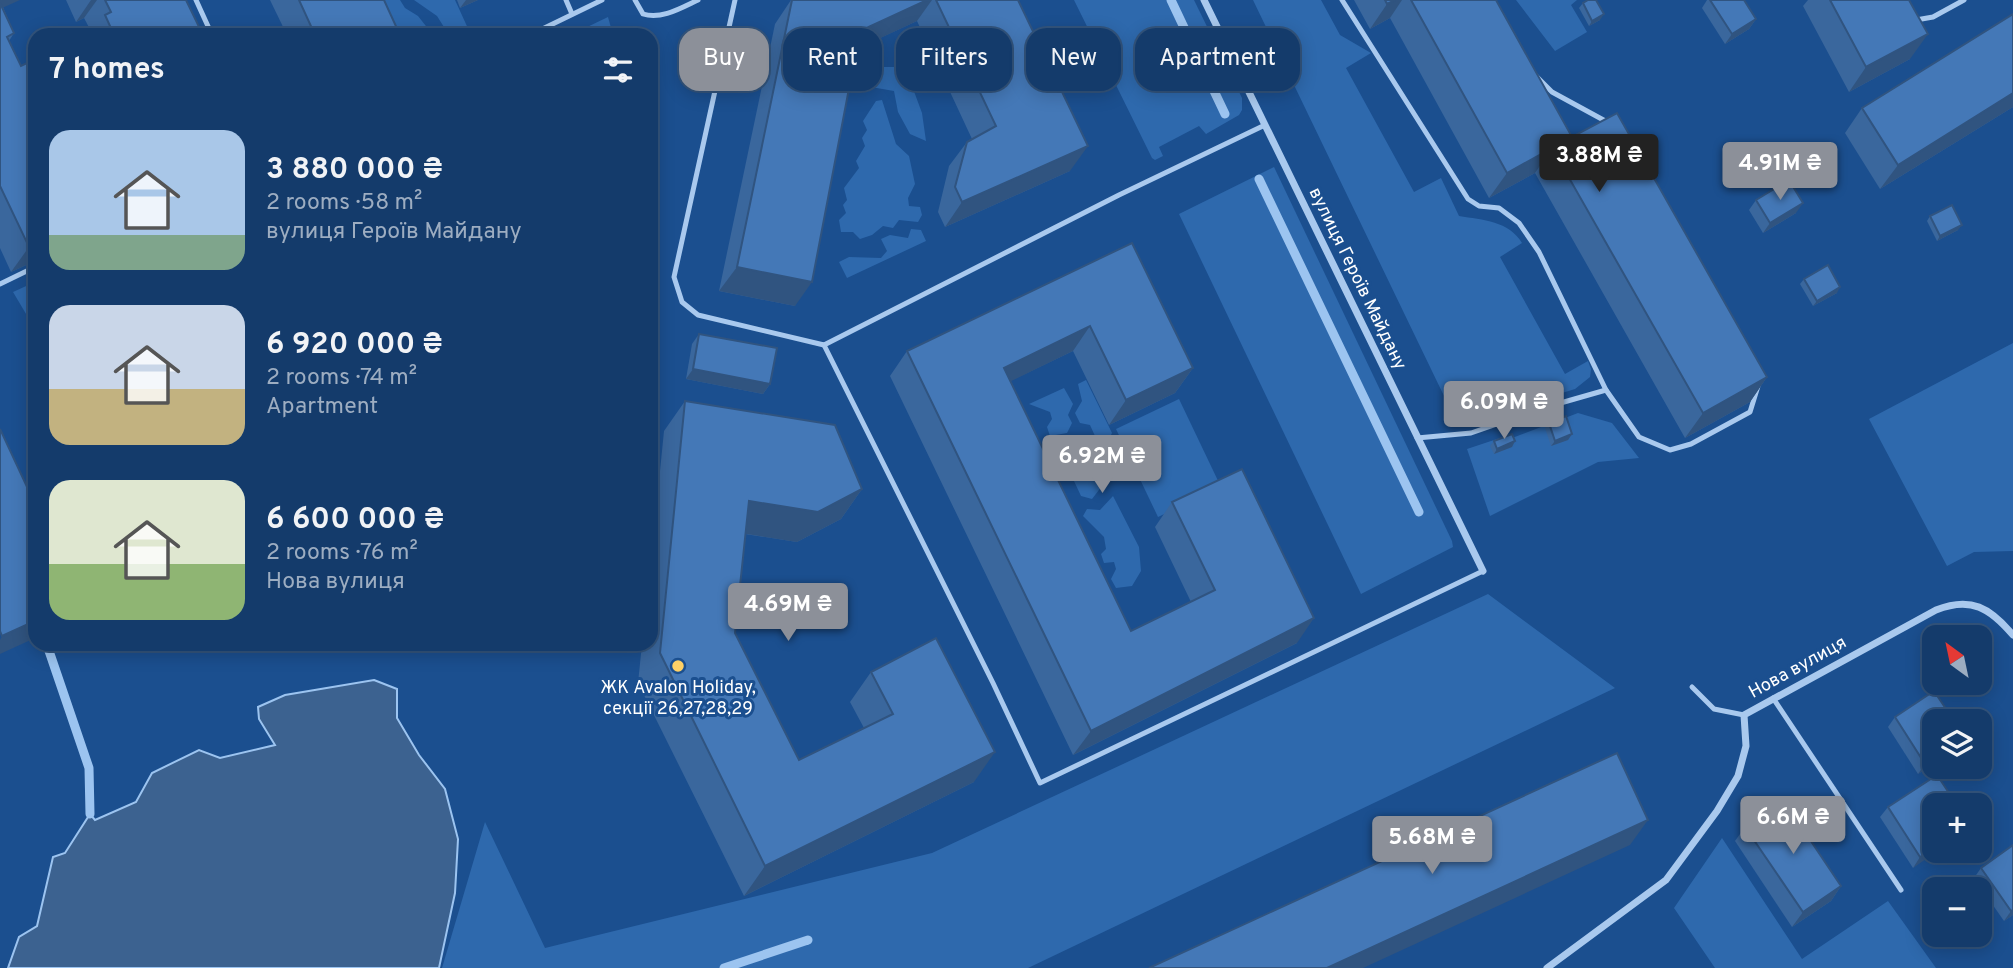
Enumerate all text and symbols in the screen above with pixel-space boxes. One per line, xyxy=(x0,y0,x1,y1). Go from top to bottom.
chip: Buy xyxy=(679,28,769,91)
chip: Rent xyxy=(783,28,882,91)
chip: Filters xyxy=(896,28,1012,91)
chip: New xyxy=(1026,28,1121,91)
chip: Apartment xyxy=(1135,28,1300,91)
icon: filters xyxy=(599,51,637,89)
text: 7 homes xyxy=(49,52,165,89)
pin: 3.88M ₴ xyxy=(1534,134,1664,194)
text: 3.88M ₴ xyxy=(1555,142,1643,171)
pin: 4.91M ₴ xyxy=(1715,142,1845,202)
text: 4.91M ₴ xyxy=(1738,150,1822,179)
text: 3 880 000 ₴ xyxy=(266,152,443,189)
icon: home xyxy=(105,158,189,242)
street label: вулиця Героїв Майдану xyxy=(1303,184,1411,374)
text: 2 rooms · 58 m² xyxy=(266,189,422,218)
text: вулиця Героїв Майдану xyxy=(266,218,522,247)
text: 6 920 000 ₴ xyxy=(266,327,443,364)
icon: home xyxy=(105,333,189,417)
text: 2 rooms · 74 m² xyxy=(266,364,417,393)
pin: 6.09M ₴ xyxy=(1439,382,1569,441)
text: 6.09M ₴ xyxy=(1460,389,1548,418)
text: Apartment xyxy=(266,393,378,422)
pin: 6.92M ₴ xyxy=(1037,435,1167,495)
text: 6.92M ₴ xyxy=(1058,443,1146,472)
text: 6 600 000 ₴ xyxy=(266,502,444,539)
icon: home xyxy=(105,508,189,592)
text: 2 rooms · 76 m² xyxy=(266,539,418,568)
text: Нова вулиця xyxy=(266,568,405,597)
pin: 4.69M ₴ xyxy=(723,584,853,643)
text: 4.69M ₴ xyxy=(744,591,832,620)
north arrow xyxy=(1922,625,1992,695)
map controls xyxy=(1922,625,1992,947)
street label: Нова вулиця xyxy=(1745,632,1851,704)
marker: ЖК Avalon Holiday, секції 26,27,28,29 xyxy=(670,658,686,674)
place label: ЖК Avalon Holiday, секції 26,27,28,29 xyxy=(600,677,756,721)
button: layers xyxy=(1922,709,1992,779)
button: + xyxy=(1922,793,1992,863)
pin: 6.6M ₴ xyxy=(1736,796,1850,856)
text: 6.6M ₴ xyxy=(1756,804,1830,833)
pin: 5.68M ₴ xyxy=(1367,816,1497,876)
text: 5.68M ₴ xyxy=(1388,824,1476,853)
button: − xyxy=(1922,877,1992,947)

